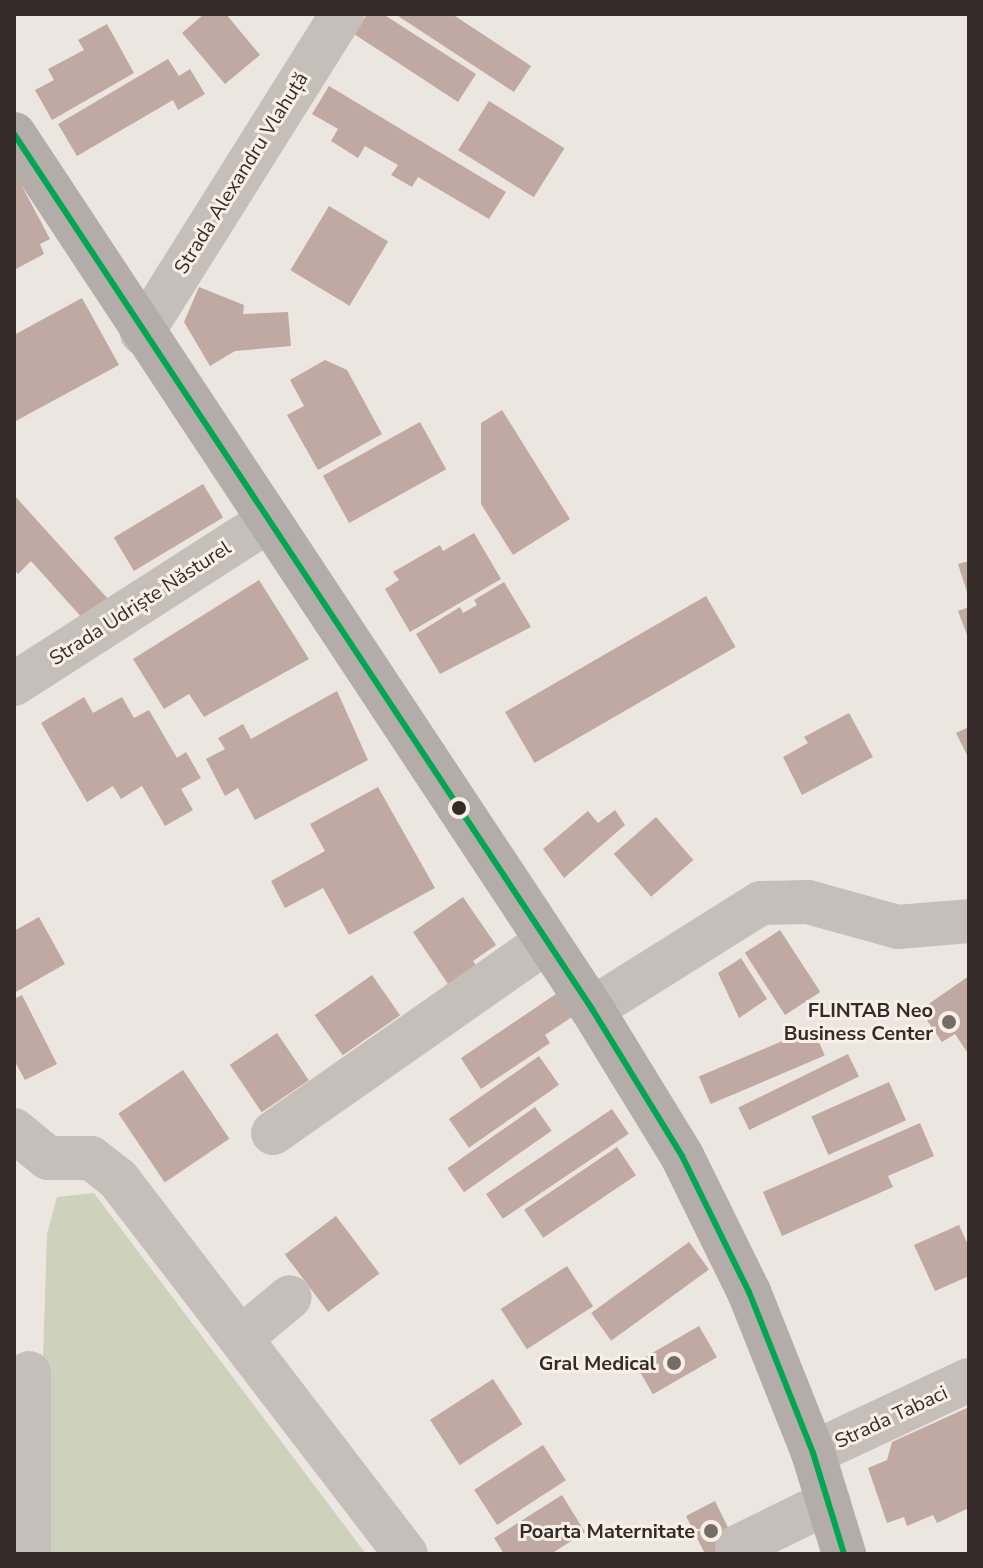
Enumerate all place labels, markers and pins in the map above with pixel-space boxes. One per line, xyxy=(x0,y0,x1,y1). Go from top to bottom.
unlabelled marker xyxy=(451,800,467,816)
place label: FLINTAB Neo Business Center xyxy=(784,998,933,1045)
marker: FLINTAB Neo Business Center xyxy=(940,1013,958,1031)
place label: Gral Medical xyxy=(539,1351,656,1375)
marker: Gral Medical xyxy=(663,1352,685,1374)
place label: Poarta Maternitate xyxy=(519,1519,695,1543)
marker: Poarta Maternitate xyxy=(702,1522,720,1540)

